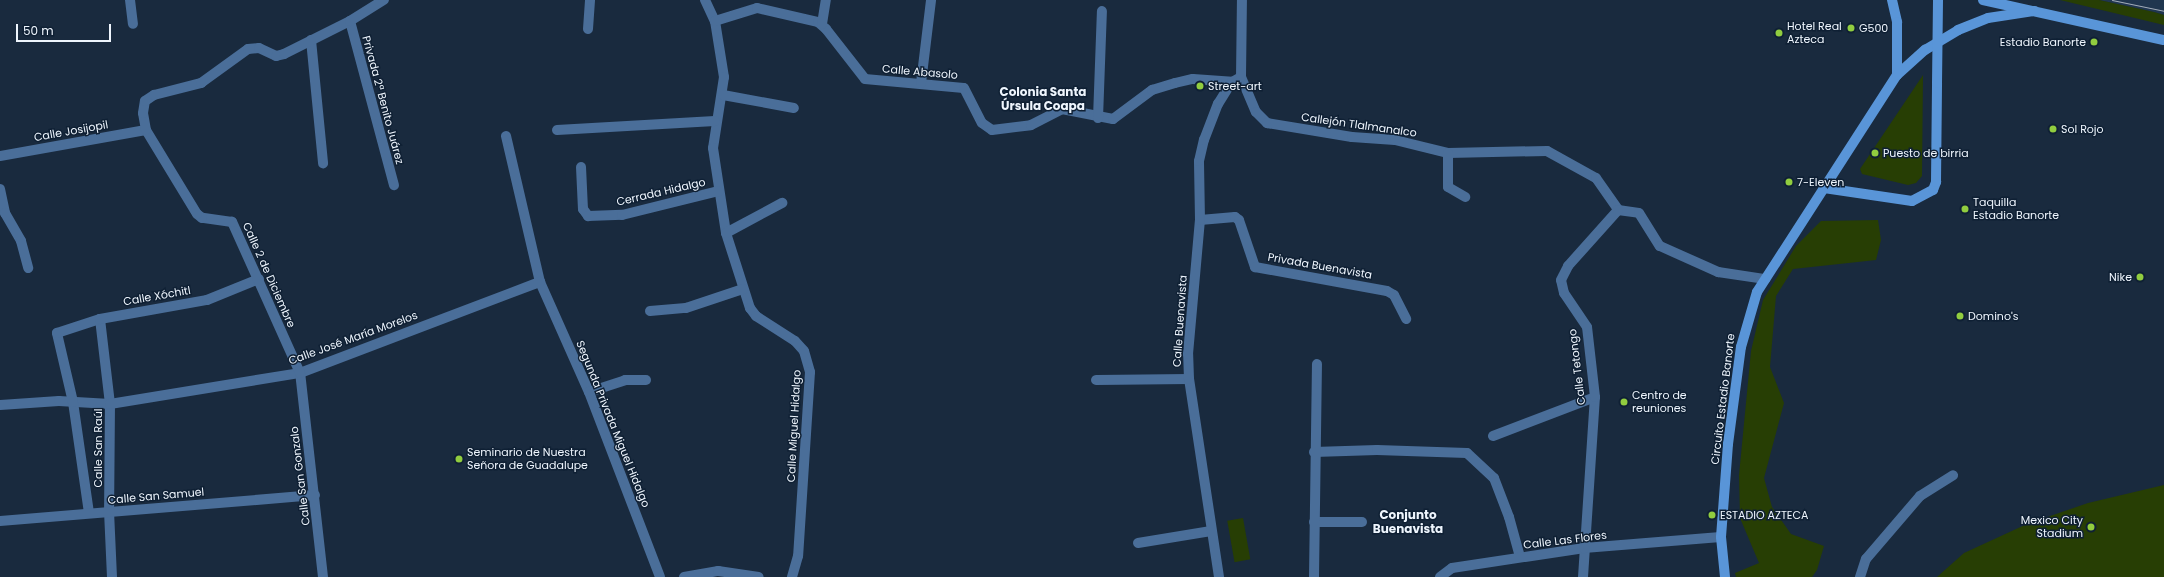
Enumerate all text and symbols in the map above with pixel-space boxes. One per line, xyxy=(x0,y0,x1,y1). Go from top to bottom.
scale bar xyxy=(18,16,113,42)
place label: Hotel Real Azteca xyxy=(1787,20,1842,46)
place label: G500 xyxy=(1859,21,1888,35)
text: 50 m xyxy=(23,22,54,39)
marker: G500 xyxy=(1846,23,1856,33)
marker: Hotel Real Azteca xyxy=(1774,28,1784,38)
street label: Privada 2ª Benito Juárez xyxy=(360,34,406,166)
place label: Estadio Banorte xyxy=(2000,35,2086,49)
marker: Estadio Banorte xyxy=(2089,37,2099,47)
street label: Calle Abasolo xyxy=(882,62,958,82)
place label: Street-art xyxy=(1208,79,1262,93)
marker: Street-art xyxy=(1195,81,1205,91)
district label: Colonia Santa Úrsula Coapa xyxy=(1000,85,1086,113)
street label: Callejón Tlalmanalco xyxy=(1300,110,1418,140)
street label: Calle Josijopil xyxy=(33,118,109,144)
place label: Sol Rojo xyxy=(2061,122,2104,136)
marker: Sol Rojo xyxy=(2048,124,2058,134)
place label: Puesto de birria xyxy=(1883,146,1969,160)
marker: Puesto de birria xyxy=(1870,148,1880,158)
street label: Cerrada Hidalgo xyxy=(615,175,707,209)
place label: 7-Eleven xyxy=(1797,175,1844,189)
marker: 7-Eleven xyxy=(1784,177,1794,187)
place label: Taquilla Estadio Banorte xyxy=(1973,196,2059,222)
marker: Taquilla Estadio Banorte xyxy=(1960,204,1970,214)
street label: Calle 2 de Diciembre xyxy=(240,220,298,330)
street label: Privada Buenavista xyxy=(1267,250,1373,282)
place label: Nike xyxy=(2109,270,2132,284)
marker: Nike xyxy=(2135,272,2145,282)
street label: Calle Buenavista xyxy=(1170,275,1190,367)
street label: Calle Xóchitl xyxy=(122,284,192,308)
street label: Calle José María Morelos xyxy=(287,308,419,368)
place label: Domino's xyxy=(1968,309,2018,323)
marker: Domino's xyxy=(1955,311,1965,321)
street label: Calle Tetongo xyxy=(1566,328,1588,406)
street label: Circuito Estadio Banorte xyxy=(1708,333,1738,465)
street label: Segunda Privada Miguel Hidalgo xyxy=(573,339,653,509)
street label: Calle Miguel Hidalgo xyxy=(784,369,804,483)
place label: Centro de reuniones xyxy=(1632,389,1687,415)
marker: Centro de reuniones xyxy=(1619,397,1629,407)
street label: Calle San Raúl xyxy=(91,409,105,487)
street label: Calle San Gonzalo xyxy=(287,426,313,526)
place label: Seminario de Nuestra Señora de Guadalupe xyxy=(467,446,588,472)
marker: Seminario de Nuestra Señora de Guadalupe xyxy=(454,454,464,464)
street label: Calle San Samuel xyxy=(107,485,205,507)
district label: Conjunto Buenavista xyxy=(1373,508,1443,536)
place label: ESTADIO AZTECA xyxy=(1720,508,1808,522)
marker: ESTADIO AZTECA xyxy=(1707,510,1717,520)
place label: Mexico City Stadium xyxy=(2021,514,2083,540)
marker: Mexico City Stadium xyxy=(2086,522,2096,532)
street label: Calle Las Flores xyxy=(1523,528,1607,552)

